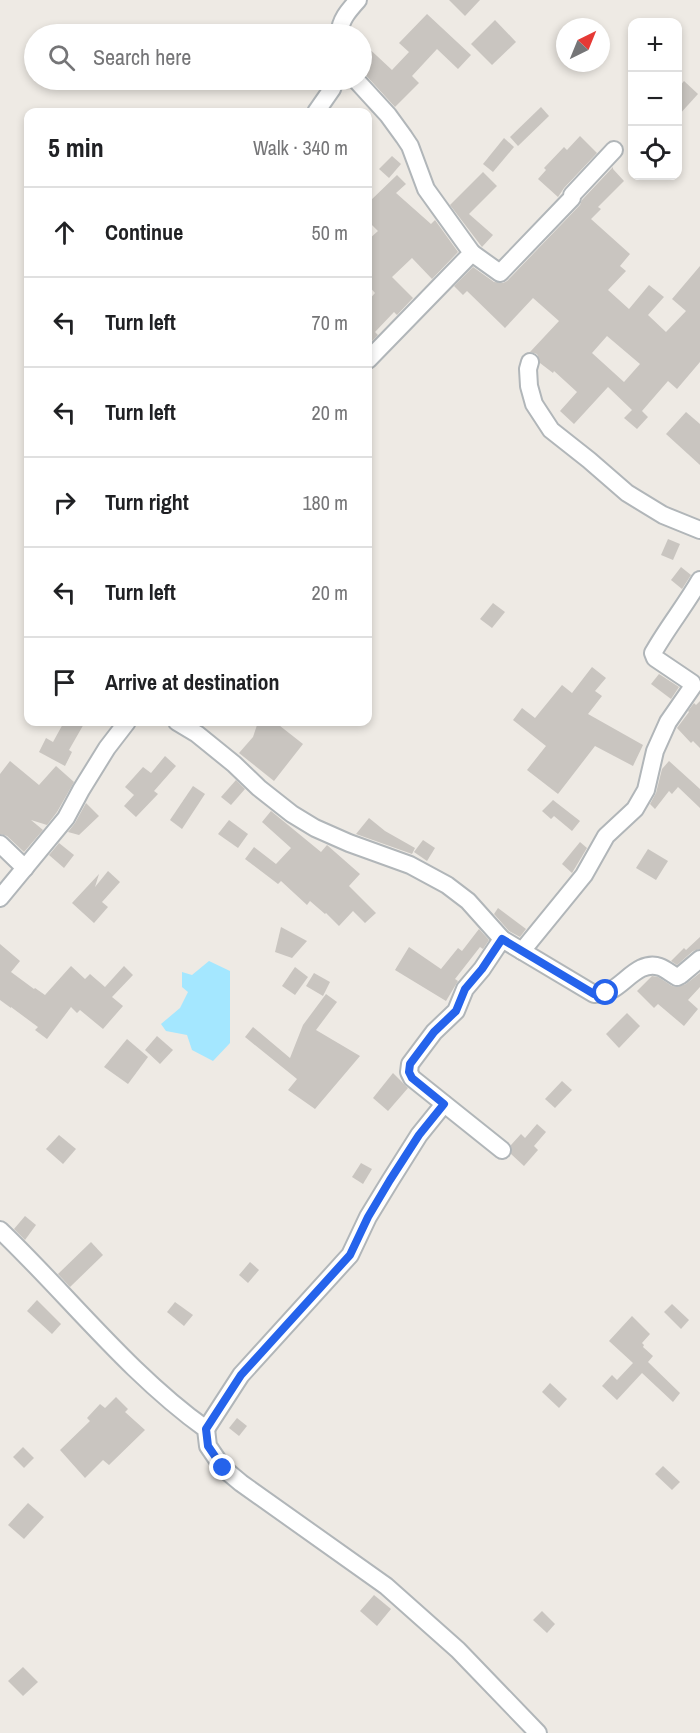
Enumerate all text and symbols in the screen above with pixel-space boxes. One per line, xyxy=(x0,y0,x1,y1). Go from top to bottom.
north arrow xyxy=(556,18,610,72)
map controls xyxy=(628,18,682,180)
button: + xyxy=(628,18,682,72)
search box xyxy=(24,24,372,90)
icon: search xyxy=(45,41,78,74)
text: Search here xyxy=(93,42,191,72)
button: − xyxy=(628,72,682,126)
button: locate xyxy=(628,126,682,180)
text: 5 min xyxy=(48,130,104,165)
text: Walk · 340 m xyxy=(253,134,348,161)
icon: ahead xyxy=(48,216,81,249)
text: Continue xyxy=(105,217,183,247)
text: 50 m xyxy=(312,219,348,246)
icon: left xyxy=(48,306,81,339)
text: Turn left xyxy=(105,307,176,337)
text: 70 m xyxy=(312,309,348,336)
icon: left xyxy=(48,396,81,429)
text: Turn left xyxy=(105,397,176,427)
text: 20 m xyxy=(312,399,348,426)
icon: right xyxy=(48,486,81,519)
text: Turn right xyxy=(105,487,189,517)
text: 180 m xyxy=(302,489,348,516)
icon: left xyxy=(48,576,81,609)
text: Turn left xyxy=(105,577,176,607)
text: 20 m xyxy=(312,579,348,606)
icon: arrive xyxy=(48,666,81,699)
text: Arrive at destination xyxy=(105,667,279,697)
route start xyxy=(592,979,618,1005)
route end xyxy=(209,1454,235,1480)

